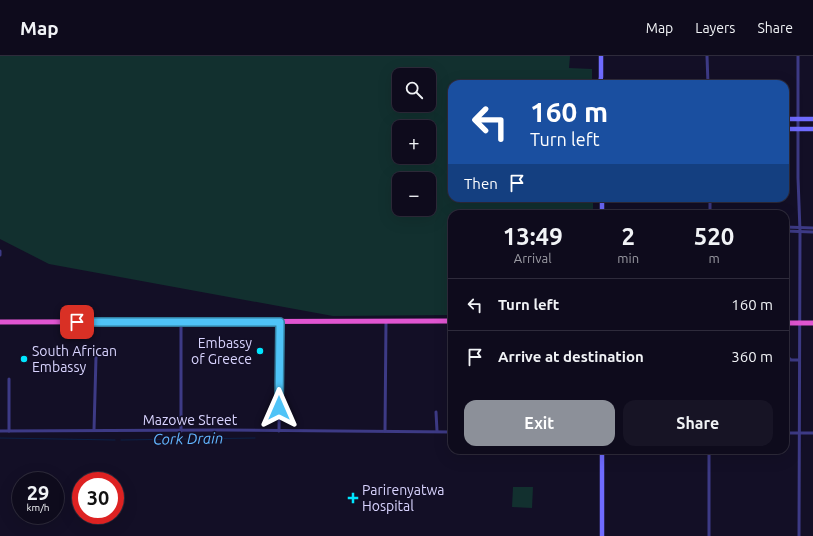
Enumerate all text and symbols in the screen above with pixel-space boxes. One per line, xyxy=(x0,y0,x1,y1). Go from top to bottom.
text: Map xyxy=(20,17,59,39)
text: Map xyxy=(646,20,673,36)
text: Layers xyxy=(695,20,735,36)
text: Share xyxy=(757,20,793,36)
map controls xyxy=(392,68,436,216)
button: search xyxy=(392,68,436,112)
icon: left xyxy=(464,96,516,148)
text: 160 m xyxy=(530,96,608,127)
button: + xyxy=(392,120,436,164)
text: Turn left xyxy=(530,129,600,149)
button: − xyxy=(392,172,436,216)
icon: arrive xyxy=(506,172,528,194)
text: Then xyxy=(464,175,498,192)
text: 13:49 xyxy=(503,223,563,250)
text: 2 xyxy=(621,223,635,250)
text: 520 xyxy=(694,223,734,250)
text: Arrival xyxy=(514,251,552,265)
text: min xyxy=(617,251,639,265)
text: m xyxy=(708,251,720,265)
icon: left xyxy=(464,294,486,316)
text: Turn left xyxy=(498,296,559,313)
text: 160 m xyxy=(731,296,773,313)
pin xyxy=(60,305,94,339)
icon: arrive xyxy=(66,311,88,333)
place label: Embassy of Greece xyxy=(191,335,252,367)
place label: South African Embassy xyxy=(32,343,117,375)
marker: Embassy of Greece xyxy=(255,346,265,356)
icon: arrive xyxy=(464,346,486,368)
text: Arrive at destination xyxy=(498,348,644,365)
text: 360 m xyxy=(731,348,773,365)
marker: South African Embassy xyxy=(19,354,29,364)
position arrow xyxy=(258,387,300,429)
button: Exit xyxy=(464,400,615,446)
button: Share xyxy=(623,400,773,446)
street label: Mazowe Street xyxy=(143,412,238,428)
water label: Cork Drain xyxy=(153,429,223,448)
speed limit sign: 30 xyxy=(72,472,124,524)
text: 29 xyxy=(27,481,49,504)
place label: Parirenyatwa Hospital xyxy=(362,482,445,514)
marker: Parirenyatwa Hospital xyxy=(347,492,359,504)
text: km/h xyxy=(26,502,50,513)

